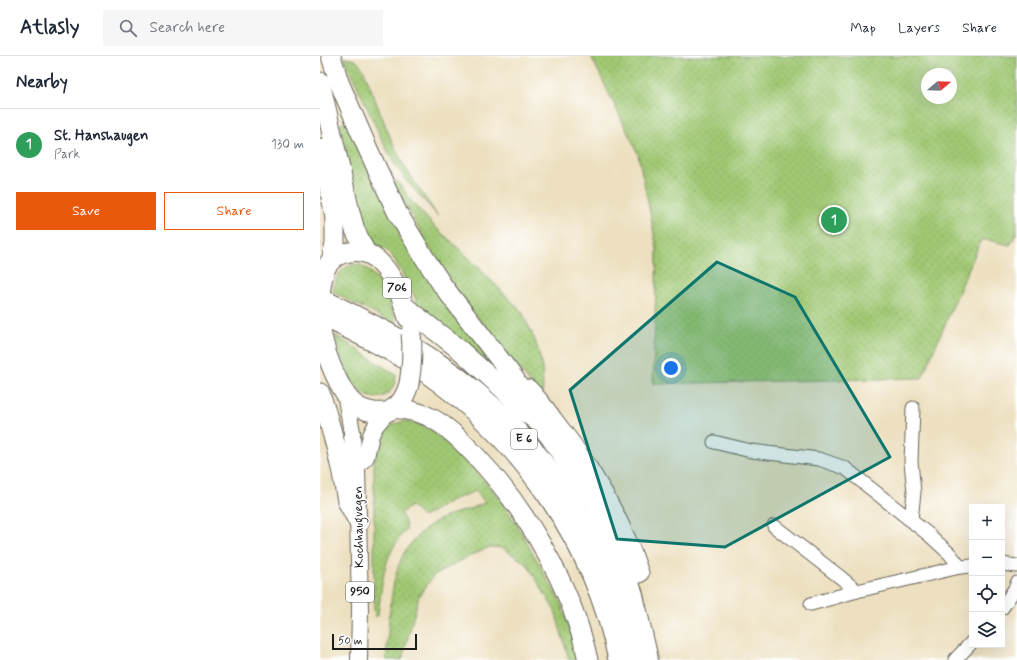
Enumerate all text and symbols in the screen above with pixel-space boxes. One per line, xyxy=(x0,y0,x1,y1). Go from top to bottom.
search box xyxy=(103,10,383,46)
text: Atlasly xyxy=(20,15,79,40)
icon: search xyxy=(117,17,139,39)
text: Search here xyxy=(149,18,225,38)
text: Map xyxy=(850,19,876,37)
text: Layers xyxy=(898,19,940,37)
text: Share xyxy=(962,19,997,37)
north arrow xyxy=(921,68,957,104)
text: Nearby xyxy=(16,71,68,93)
text: St. Hanshaugen xyxy=(54,126,149,146)
text: 1 xyxy=(26,136,32,153)
text: 130 m xyxy=(271,136,304,153)
text: Park xyxy=(54,146,80,163)
button: Save xyxy=(16,192,156,230)
button: Share xyxy=(164,192,304,230)
pin: 1 xyxy=(821,205,847,235)
road number: 706 xyxy=(383,278,411,298)
your location xyxy=(661,358,681,378)
road number: E 6 xyxy=(511,429,537,449)
street label: Kochhaugvegen xyxy=(350,486,370,568)
map controls xyxy=(969,504,1005,648)
button: + xyxy=(969,504,1005,540)
button: − xyxy=(969,540,1005,576)
button: locate xyxy=(969,576,1005,612)
road number: 950 xyxy=(346,582,374,602)
button: layers xyxy=(969,612,1005,648)
scale bar xyxy=(332,632,417,651)
text: 50 m xyxy=(338,634,363,648)

